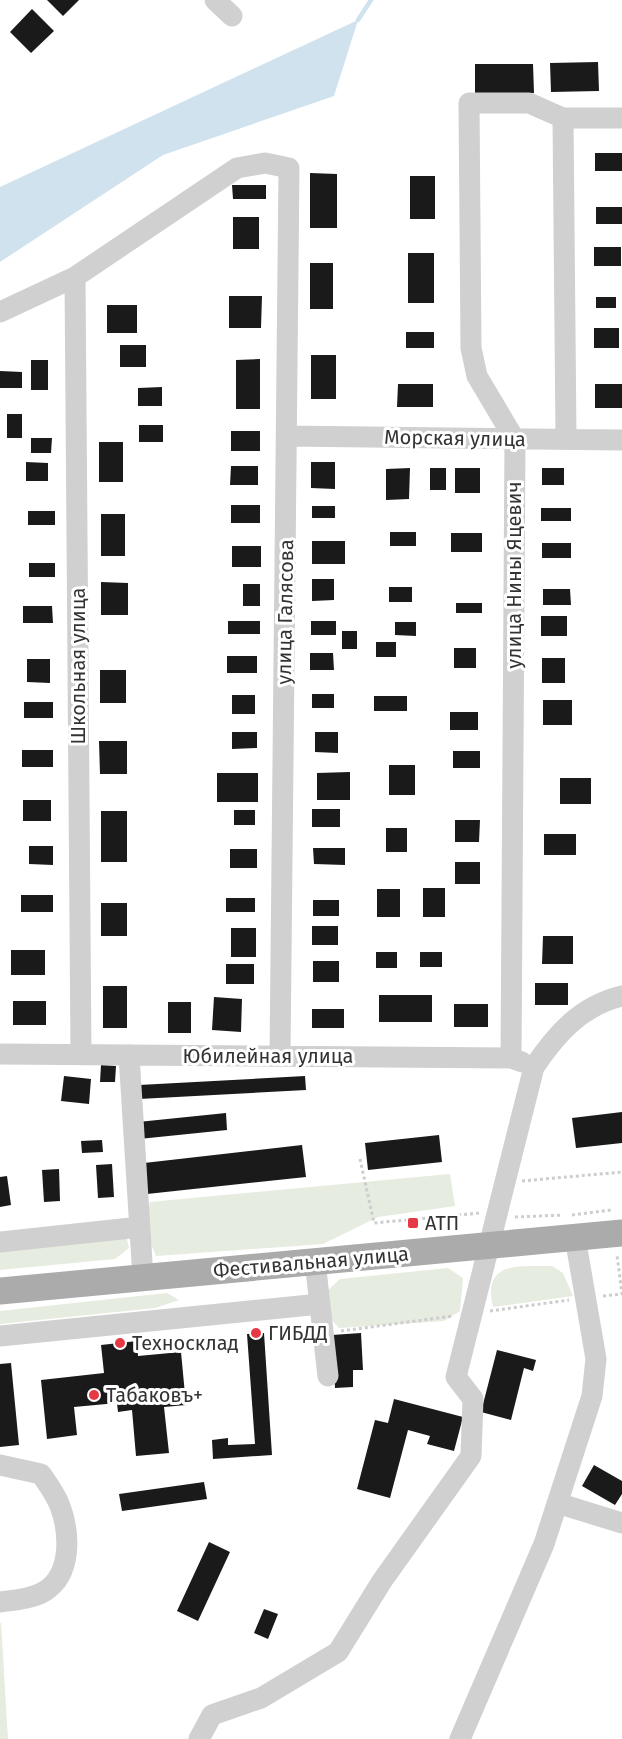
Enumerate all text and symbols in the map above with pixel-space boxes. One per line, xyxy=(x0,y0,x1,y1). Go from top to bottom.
street label: Морская улица xyxy=(384,425,526,451)
street label: улица Нины Яцевич xyxy=(502,481,526,669)
street label: улица Галясова xyxy=(272,539,298,685)
street label: Школьная улица xyxy=(66,588,90,744)
street label: Юбилейная улица xyxy=(183,1044,353,1068)
place label: АТП xyxy=(425,1211,459,1235)
marker: АТП xyxy=(406,1216,420,1230)
street label: Фестивальная улица xyxy=(212,1241,410,1283)
place label: ГИБДД xyxy=(268,1321,328,1345)
marker: ГИБДД xyxy=(249,1326,263,1340)
place label: Техносклад xyxy=(132,1331,239,1355)
marker: Техносклад xyxy=(113,1336,127,1350)
place label: Табаковъ+ xyxy=(106,1383,203,1407)
marker: Табаковъ+ xyxy=(87,1388,101,1402)

